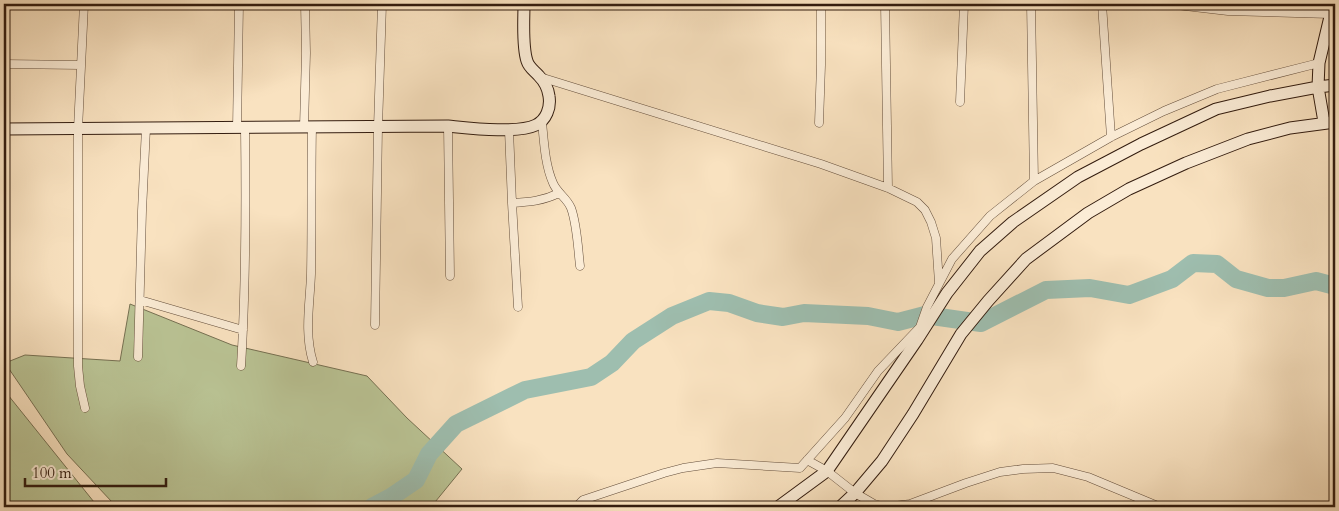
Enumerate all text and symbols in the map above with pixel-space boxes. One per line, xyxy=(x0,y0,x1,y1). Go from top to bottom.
scale bar xyxy=(25,456,166,488)
text: 100 m xyxy=(32,463,72,483)

